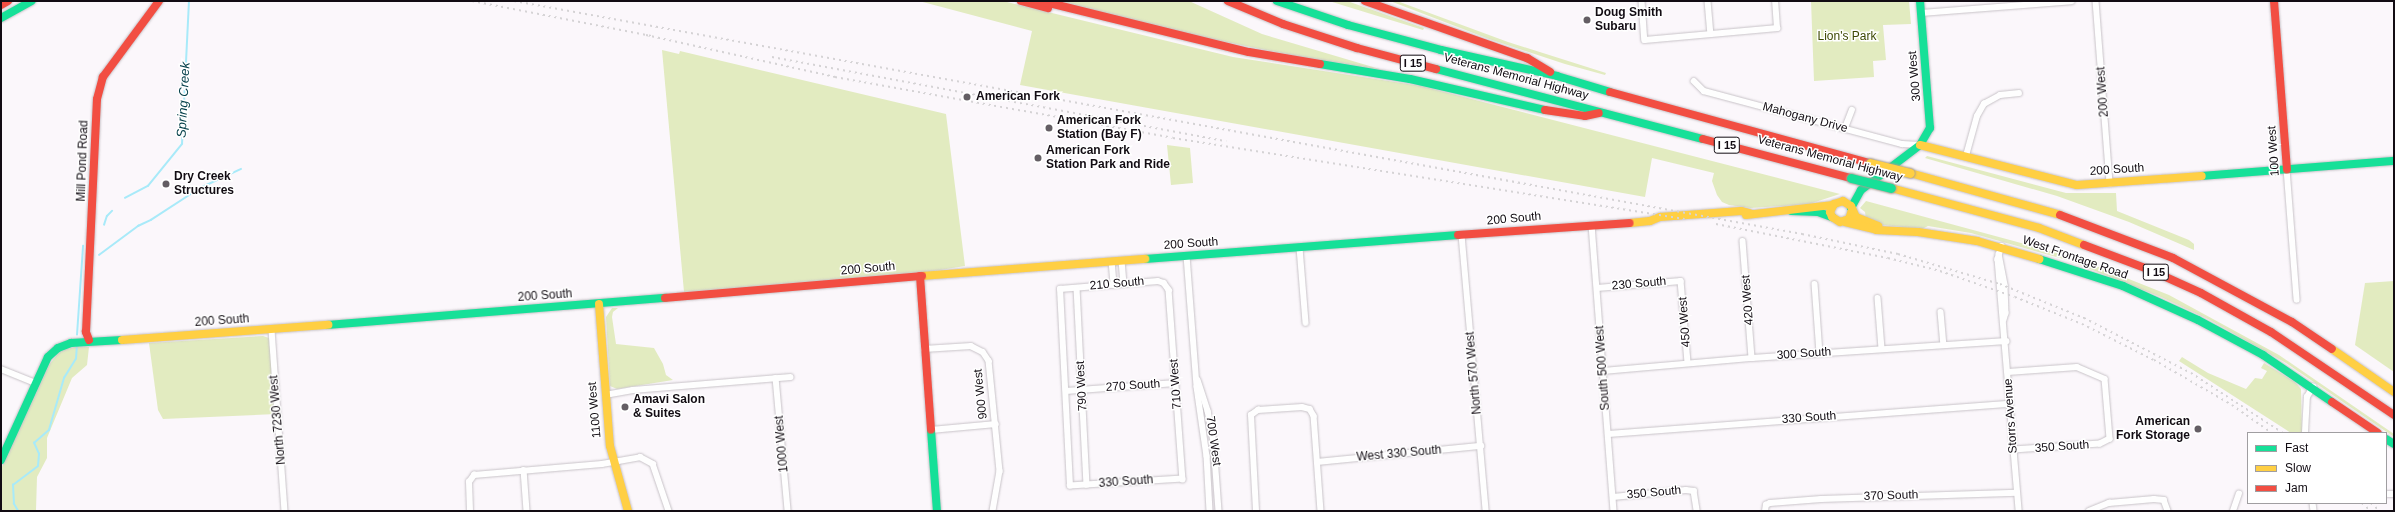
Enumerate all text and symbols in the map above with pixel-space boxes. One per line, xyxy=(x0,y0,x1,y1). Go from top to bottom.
place label: Doug Smith Subaru xyxy=(1595,6,1662,34)
marker: Doug Smith Subaru xyxy=(1582,15,1592,25)
park label: Lion's Park xyxy=(1818,30,1876,44)
street label: 300 West xyxy=(1906,50,1924,102)
street label: Veterans Memorial Highway xyxy=(1442,51,1590,103)
road number: I 15 xyxy=(1399,54,1427,72)
water label: Spring Creek xyxy=(174,62,194,138)
street label: 200 West xyxy=(2094,66,2112,118)
place label: American Fork xyxy=(976,90,1060,104)
marker: American Fork xyxy=(961,91,973,103)
street label: Mahogany Drive xyxy=(1761,100,1849,136)
place label: American Fork Station (Bay F) xyxy=(1057,114,1142,142)
street label: Mill Pond Road xyxy=(74,120,92,202)
marker: American Fork Station (Bay F) xyxy=(1044,123,1054,133)
street label: 100 West xyxy=(2265,125,2283,177)
street label: Veterans Memorial Highway xyxy=(1756,133,1904,185)
road number: I 15 xyxy=(1713,136,1741,154)
place label: American Fork Station Park and Ride xyxy=(1046,144,1170,172)
marker: American Fork Station Park and Ride xyxy=(1033,153,1043,163)
street label: 200 South xyxy=(2089,161,2145,179)
place label: Dry Creek Structures xyxy=(174,170,234,198)
marker: Dry Creek Structures xyxy=(161,179,171,189)
street label: 200 South xyxy=(1486,209,1542,229)
street label: West Frontage Road xyxy=(2020,233,2130,283)
street label: 200 South xyxy=(1163,235,1219,253)
street label: 200 South xyxy=(840,259,896,279)
road number: I 15 xyxy=(2142,263,2170,281)
street label: 210 South xyxy=(1089,274,1145,294)
street label: 230 South xyxy=(1611,274,1667,294)
street label: 420 West xyxy=(1739,274,1757,326)
street label: 200 South xyxy=(517,287,573,305)
street label: 450 West xyxy=(1676,296,1694,348)
street label: 200 South xyxy=(194,312,250,330)
street label: South 500 West xyxy=(1593,325,1613,411)
street label: North 570 West xyxy=(1463,331,1485,415)
street label: 300 South xyxy=(1776,345,1832,363)
street label: 710 West xyxy=(1167,358,1185,410)
street label: 790 West xyxy=(1073,360,1091,412)
street label: 900 West xyxy=(971,368,991,420)
street label: North 7230 West xyxy=(267,375,289,465)
street label: 270 South xyxy=(1105,377,1161,395)
street label: Storrs Avenue xyxy=(2001,378,2021,454)
street label: 1100 West xyxy=(585,381,605,439)
place label: Amavi Salon & Suites xyxy=(633,393,705,421)
marker: Amavi Salon & Suites xyxy=(620,402,630,412)
street label: 330 South xyxy=(1781,409,1837,427)
street label: 1000 West xyxy=(772,415,792,473)
street label: 700 West xyxy=(1202,415,1224,467)
place label: American Fork Storage xyxy=(2116,415,2190,443)
marker: American Fork Storage xyxy=(2193,424,2203,434)
legend xyxy=(2247,432,2387,504)
street label: 350 South xyxy=(2034,438,2090,456)
text: Fast xyxy=(2285,441,2308,455)
street label: West 330 South xyxy=(1356,443,1442,465)
text: Slow xyxy=(2285,461,2311,475)
street label: 330 South xyxy=(1098,473,1154,491)
text: Jam xyxy=(2285,481,2308,495)
street label: 350 South xyxy=(1626,483,1682,503)
street label: 370 South xyxy=(1863,488,1919,504)

